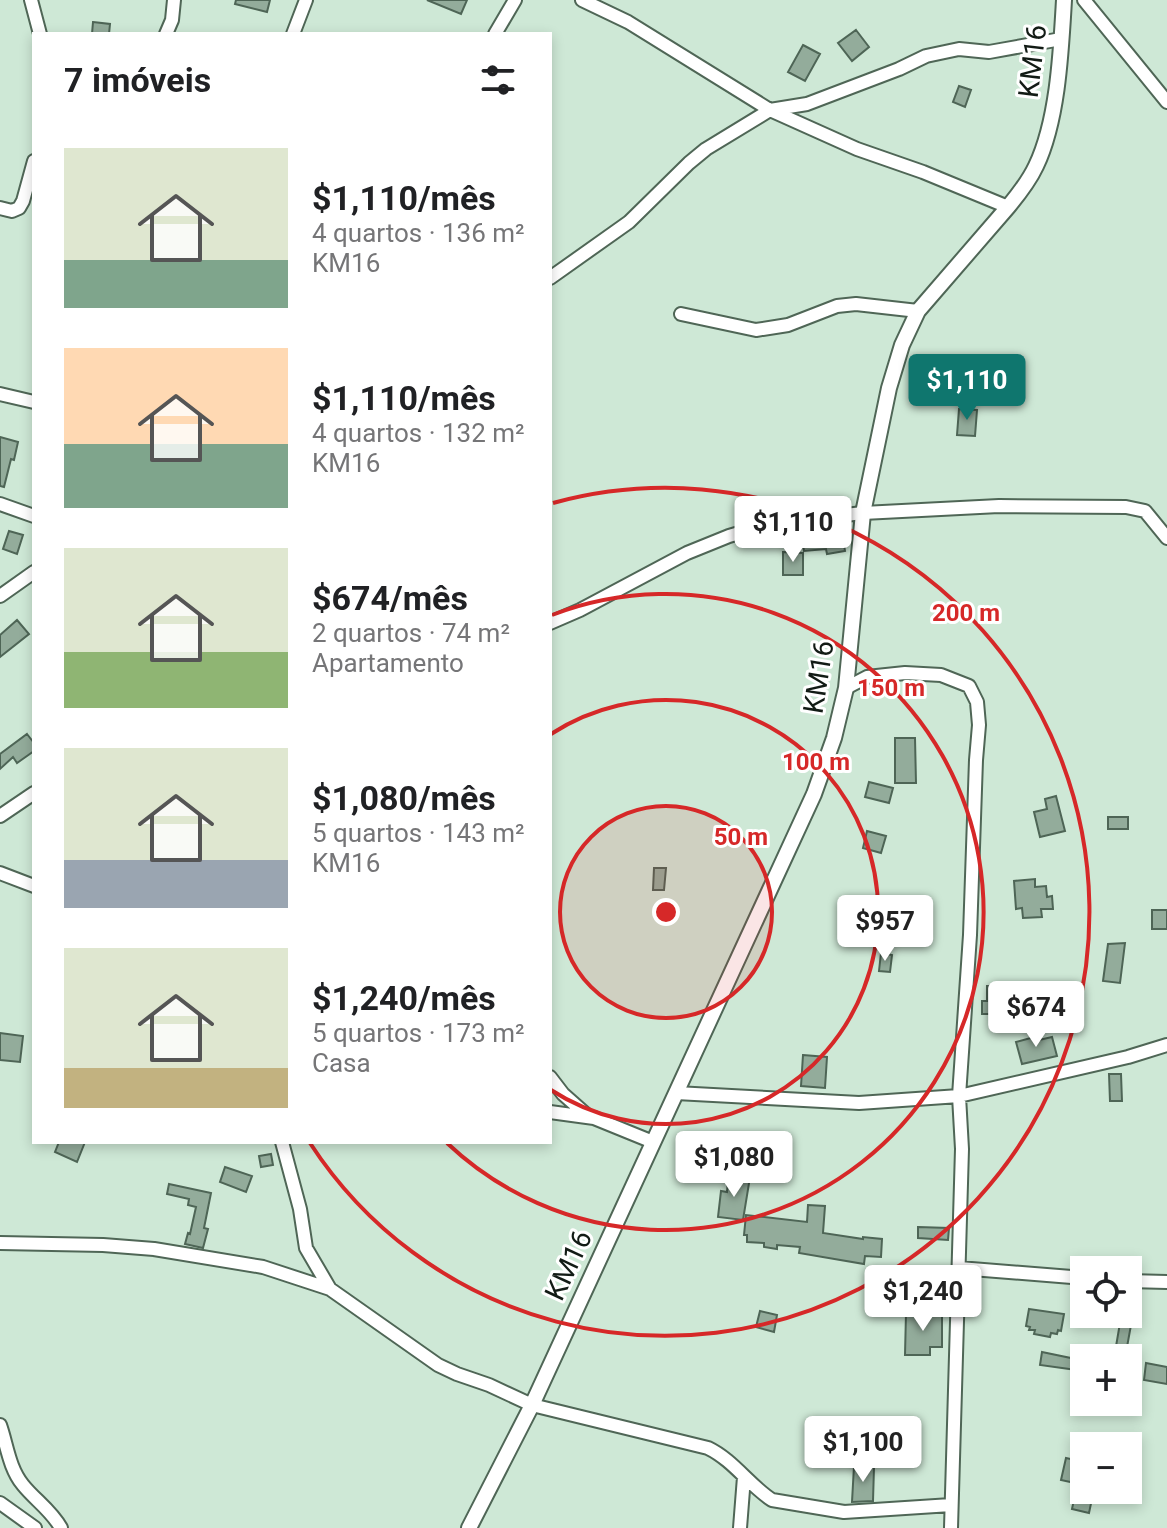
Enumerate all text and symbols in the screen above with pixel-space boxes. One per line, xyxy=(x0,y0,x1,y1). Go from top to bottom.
street label: KM16 xyxy=(1012,23,1053,100)
icon: filters xyxy=(476,58,520,102)
text: 7 imóveis xyxy=(64,60,211,100)
text: $1,110/mês xyxy=(312,178,496,218)
icon: home xyxy=(128,180,224,276)
text: 4 quartos · 136 m² xyxy=(312,218,525,248)
text: KM16 xyxy=(312,248,380,278)
pin: $1,110 xyxy=(902,354,1032,422)
text: $1,110 xyxy=(927,365,1007,395)
text: $1,110/mês xyxy=(312,378,496,418)
icon: home xyxy=(128,380,224,476)
text: 4 quartos · 132 m² xyxy=(312,418,525,448)
text: KM16 xyxy=(312,448,380,478)
pin: $1,110 xyxy=(728,496,858,564)
text: $1,110 xyxy=(753,507,833,537)
text: $674/mês xyxy=(312,578,468,618)
icon: home xyxy=(128,580,224,676)
text: 200 m xyxy=(932,599,1000,627)
text: 2 quartos · 74 m² xyxy=(312,618,510,648)
street label: KM16 xyxy=(796,638,841,716)
text: Apartamento xyxy=(312,648,464,678)
text: 150 m xyxy=(857,674,925,702)
text: 100 m xyxy=(782,748,850,776)
text: $1,080/mês xyxy=(312,778,496,818)
icon: home xyxy=(128,780,224,876)
text: 5 quartos · 143 m² xyxy=(312,818,525,848)
text: 50 m xyxy=(714,823,768,851)
text: KM16 xyxy=(312,848,380,878)
pin: $957 xyxy=(838,895,932,963)
centre of rings xyxy=(652,898,680,926)
text: $957 xyxy=(855,906,915,936)
text: $1,240/mês xyxy=(312,978,496,1018)
icon: home xyxy=(128,980,224,1076)
pin: $674 xyxy=(989,981,1083,1049)
text: $674 xyxy=(1006,992,1066,1022)
text: 5 quartos · 173 m² xyxy=(312,1018,525,1048)
text: Casa xyxy=(312,1048,371,1078)
pin: $1,080 xyxy=(669,1131,799,1199)
text: $1,080 xyxy=(694,1142,774,1172)
street label: KM16 xyxy=(538,1225,599,1305)
map controls xyxy=(1070,1256,1142,1504)
button: locate xyxy=(1070,1256,1142,1328)
pin: $1,240 xyxy=(858,1265,988,1333)
text: $1,240 xyxy=(883,1276,963,1306)
button: + xyxy=(1070,1344,1142,1416)
pin: $1,100 xyxy=(798,1416,928,1484)
text: $1,100 xyxy=(823,1427,903,1457)
button: − xyxy=(1070,1432,1142,1504)

